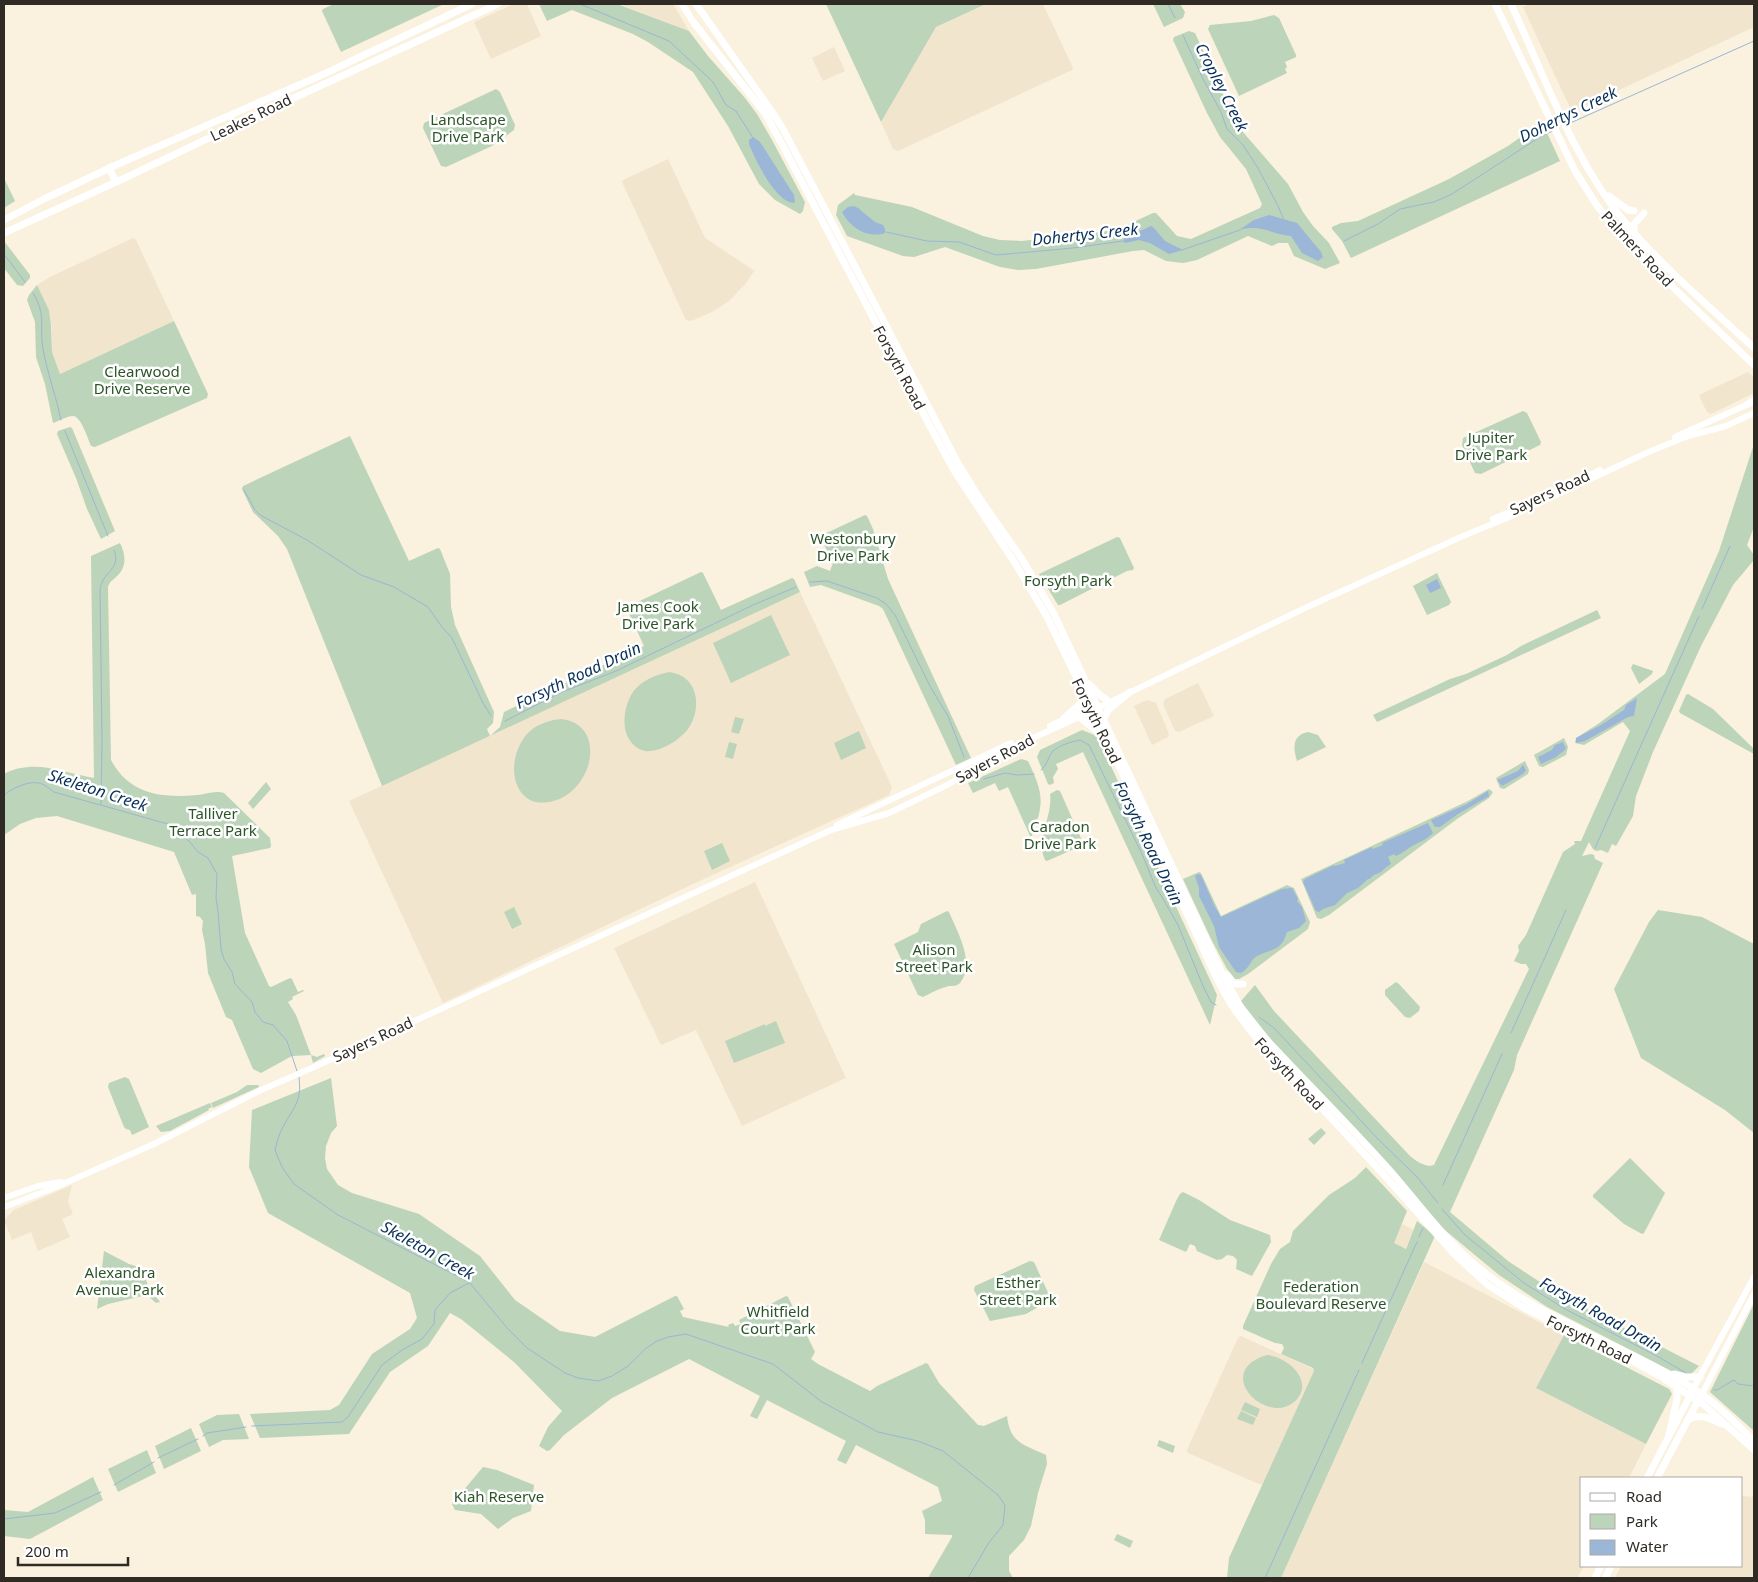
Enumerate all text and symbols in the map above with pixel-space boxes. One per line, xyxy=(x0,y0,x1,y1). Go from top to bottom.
water label: Cropley Creek xyxy=(1190,39,1254,136)
water label: Dohertys Creek xyxy=(1515,80,1622,147)
street label: Leakes Road xyxy=(206,89,295,145)
park label: Landscape Drive Park xyxy=(430,109,506,146)
street label: Palmers Road xyxy=(1597,206,1678,291)
water label: Dohertys Creek xyxy=(1031,217,1140,251)
street label: Forsyth Road xyxy=(869,322,930,413)
park label: Clearwood Drive Reserve xyxy=(94,361,190,398)
park label: Jupiter Drive Park xyxy=(1455,427,1527,464)
street label: Sayers Road xyxy=(1506,465,1593,519)
park label: Westonbury Drive Park xyxy=(810,528,896,565)
park label: Forsyth Park xyxy=(1024,570,1112,590)
park label: James Cook Drive Park xyxy=(615,596,699,633)
water label: Forsyth Road Drain xyxy=(512,636,644,714)
street label: Forsyth Road xyxy=(1068,675,1126,767)
street label: Sayers Road xyxy=(952,729,1037,787)
water label: Skeleton Creek xyxy=(46,764,151,817)
water label: Forsyth Road Drain xyxy=(1109,777,1189,909)
park label: Talliver Terrace Park xyxy=(169,803,257,840)
park label: Caradon Drive Park xyxy=(1024,816,1096,853)
park label: Alison Street Park xyxy=(895,939,973,976)
street label: Sayers Road xyxy=(329,1012,416,1066)
street label: Forsyth Road xyxy=(1251,1033,1329,1114)
water label: Skeleton Creek xyxy=(378,1215,479,1285)
park label: Alexandra Avenue Park xyxy=(76,1262,164,1299)
park label: Esther Street Park xyxy=(979,1272,1057,1309)
water label: Forsyth Road Drain xyxy=(1537,1273,1665,1355)
park label: Federation Boulevard Reserve xyxy=(1256,1276,1386,1313)
park label: Whitfield Court Park xyxy=(740,1301,816,1338)
street label: Forsyth Road xyxy=(1543,1312,1635,1368)
legend xyxy=(1580,1477,1743,1567)
park label: Kiah Reserve xyxy=(454,1486,544,1506)
text: Road xyxy=(1626,1486,1662,1506)
text: Park xyxy=(1626,1511,1658,1531)
scale bar xyxy=(18,1534,128,1566)
text: Water xyxy=(1626,1536,1668,1556)
text: 200 m xyxy=(25,1541,69,1561)

